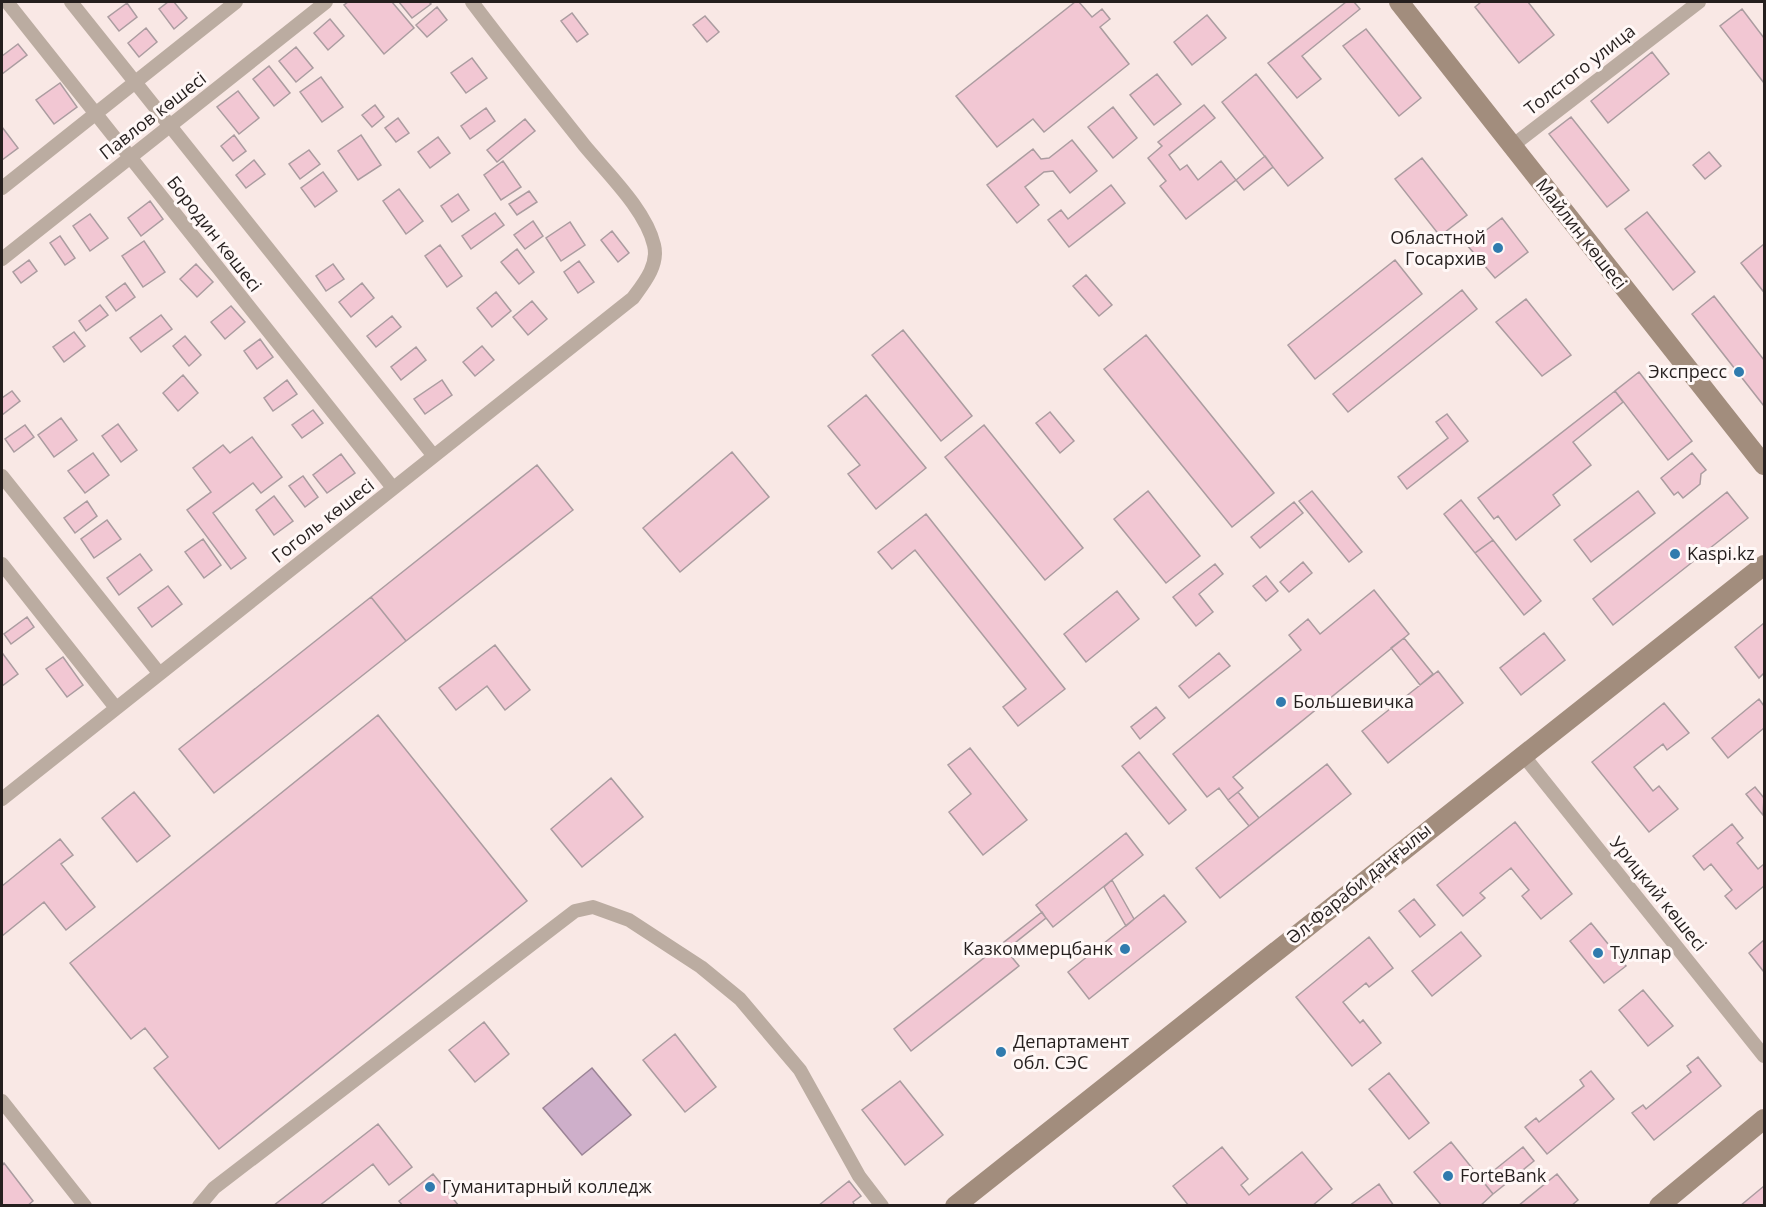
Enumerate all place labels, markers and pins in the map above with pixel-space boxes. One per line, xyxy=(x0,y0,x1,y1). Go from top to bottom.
place label: Областной Госархив xyxy=(1390,225,1486,270)
marker: Областной Госархив xyxy=(1491,241,1505,255)
place label: Экспресс xyxy=(1648,359,1727,383)
marker: Экспресс xyxy=(1732,365,1746,379)
place label: Kaspi.kz xyxy=(1687,541,1755,565)
marker: Kaspi.kz xyxy=(1668,547,1682,561)
place label: Большевичка xyxy=(1293,689,1414,713)
marker: Большевичка xyxy=(1274,695,1288,709)
place label: Казкоммерцбанк xyxy=(963,936,1114,960)
place label: Тулпар xyxy=(1610,940,1671,964)
marker: Казкоммерцбанк xyxy=(1118,942,1132,956)
marker: Тулпар xyxy=(1591,946,1605,960)
place label: Департамент обл. СЭС xyxy=(1013,1029,1130,1074)
marker: Департамент обл. СЭС xyxy=(994,1045,1008,1059)
place label: ForteBank xyxy=(1460,1163,1547,1187)
marker: ForteBank xyxy=(1441,1169,1455,1183)
place label: Гуманитарный колледж xyxy=(442,1174,652,1198)
marker: Гуманитарный колледж xyxy=(423,1180,437,1194)

